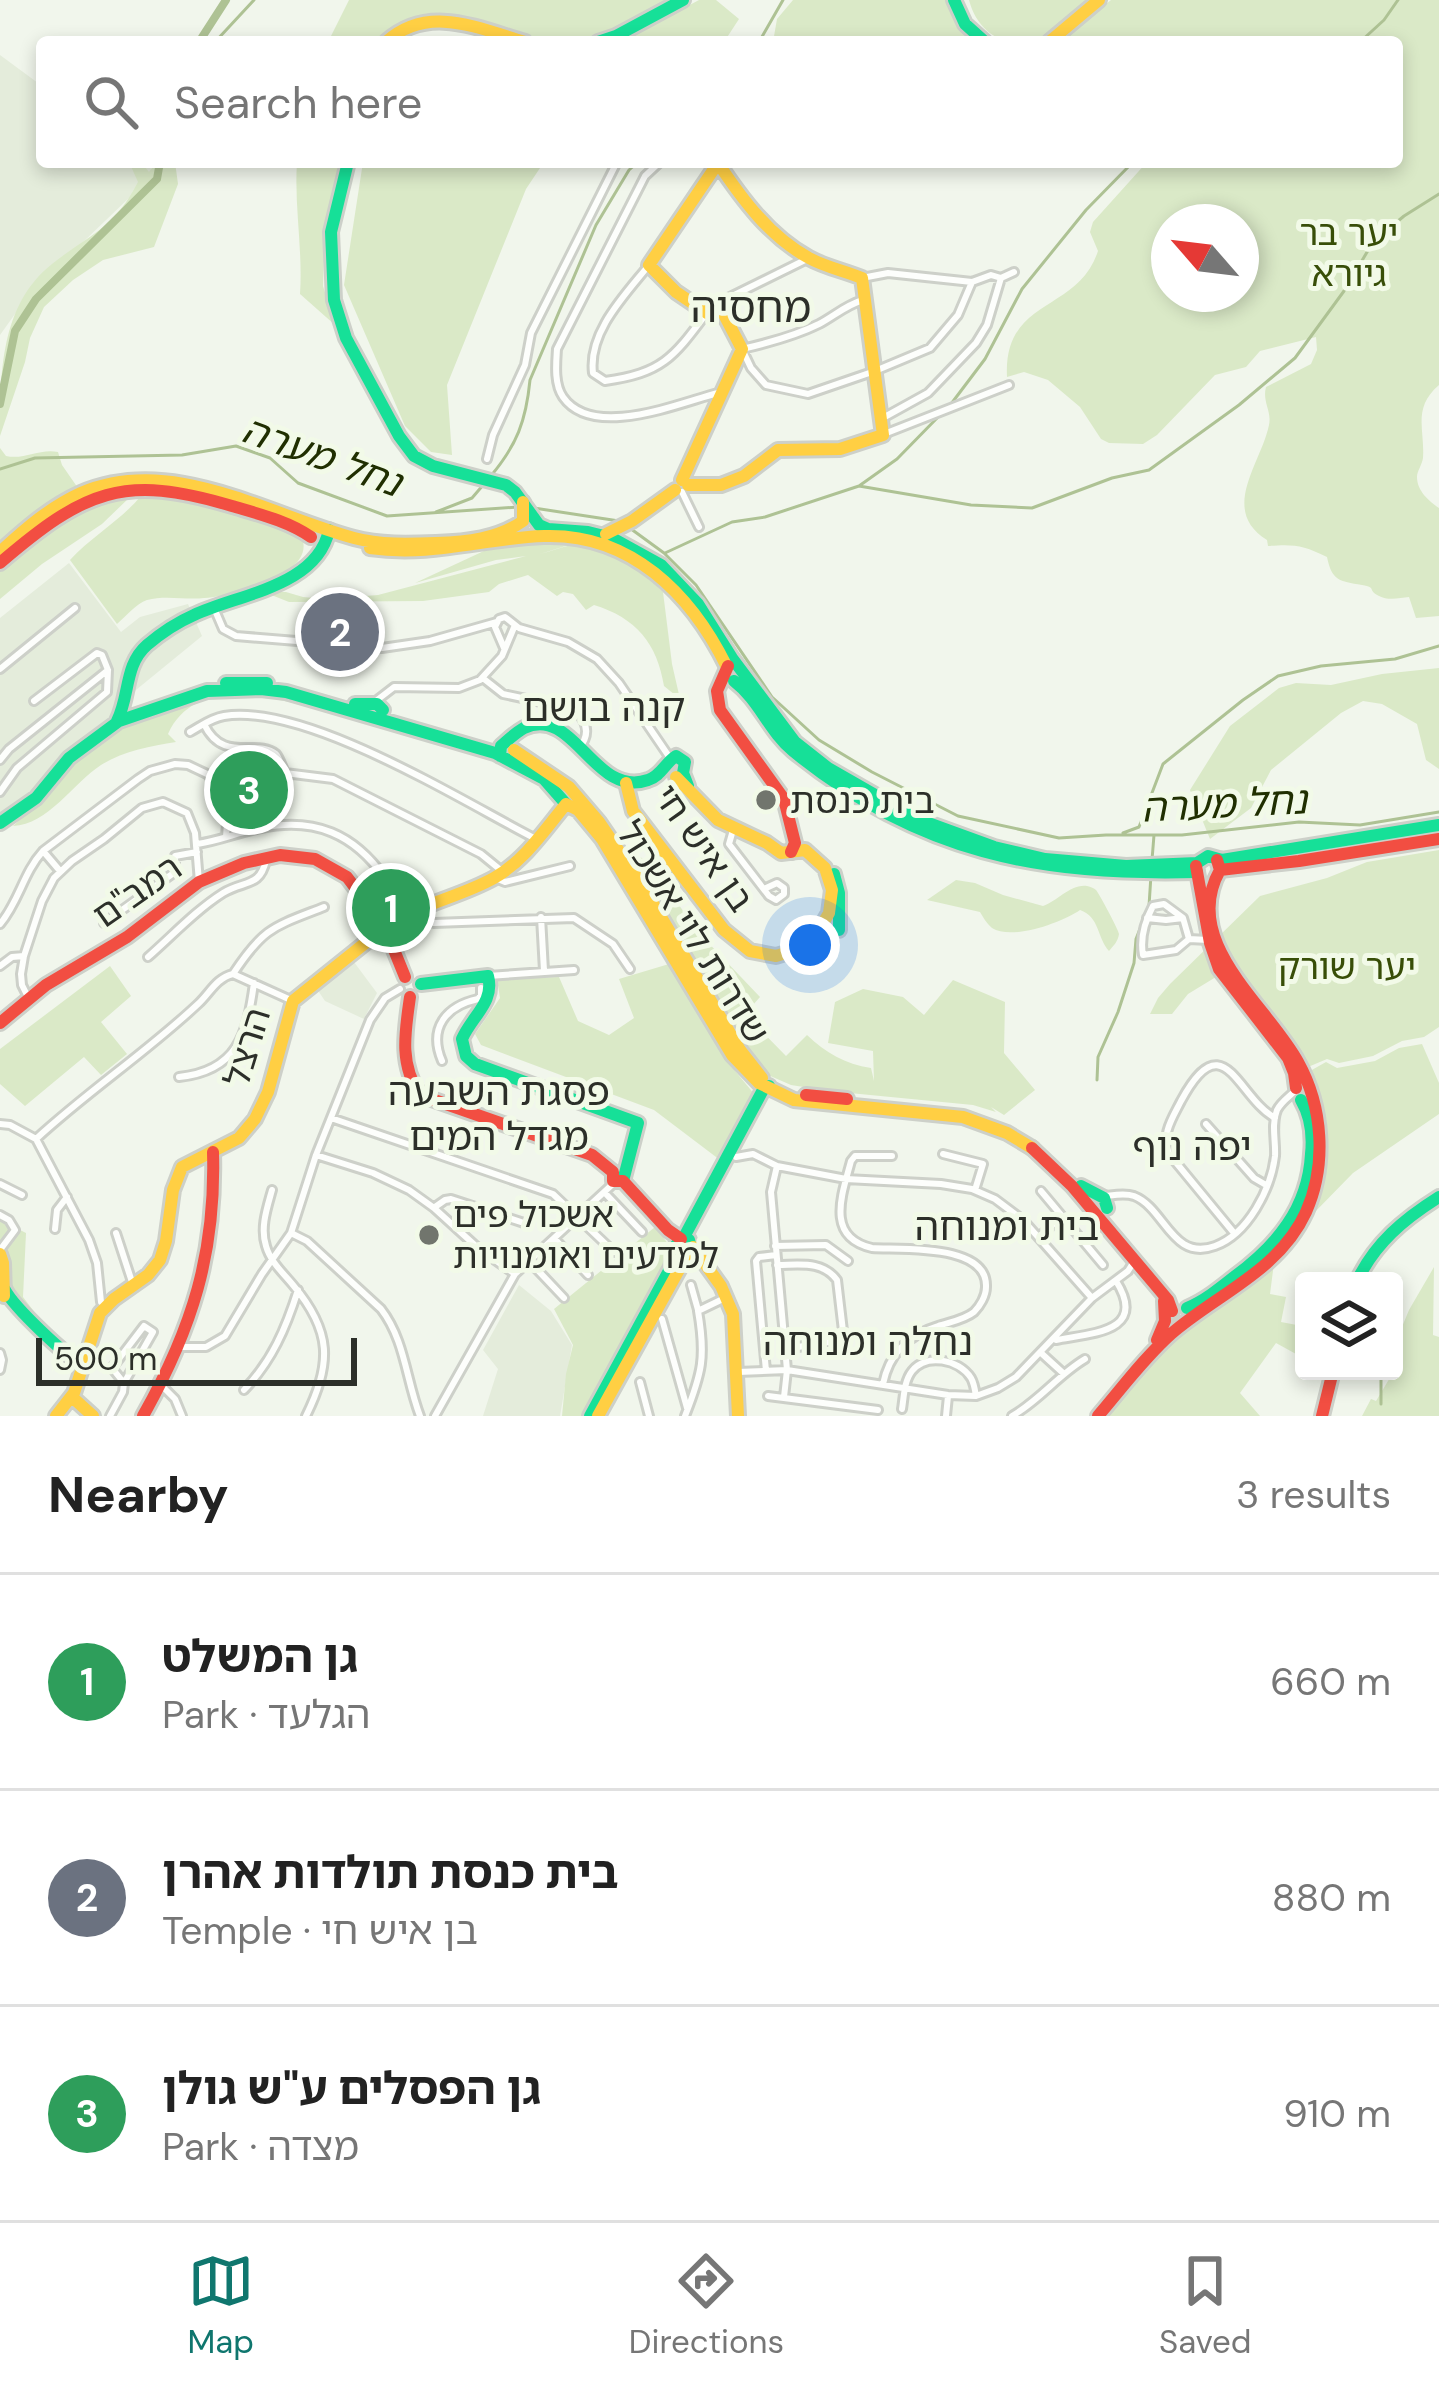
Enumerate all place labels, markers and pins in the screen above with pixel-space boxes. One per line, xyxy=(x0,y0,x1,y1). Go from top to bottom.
pin: 2 xyxy=(301,587,379,677)
pin: 3 xyxy=(210,745,288,835)
place label: בית כנסת xyxy=(790,777,935,824)
marker: בית כנסת xyxy=(753,787,779,813)
pin: 1 xyxy=(352,863,430,953)
place label: אשכול פים למדעים ואומנויות xyxy=(453,1191,719,1279)
marker: אשכול פים למדעים ואומנויות xyxy=(416,1222,442,1248)

